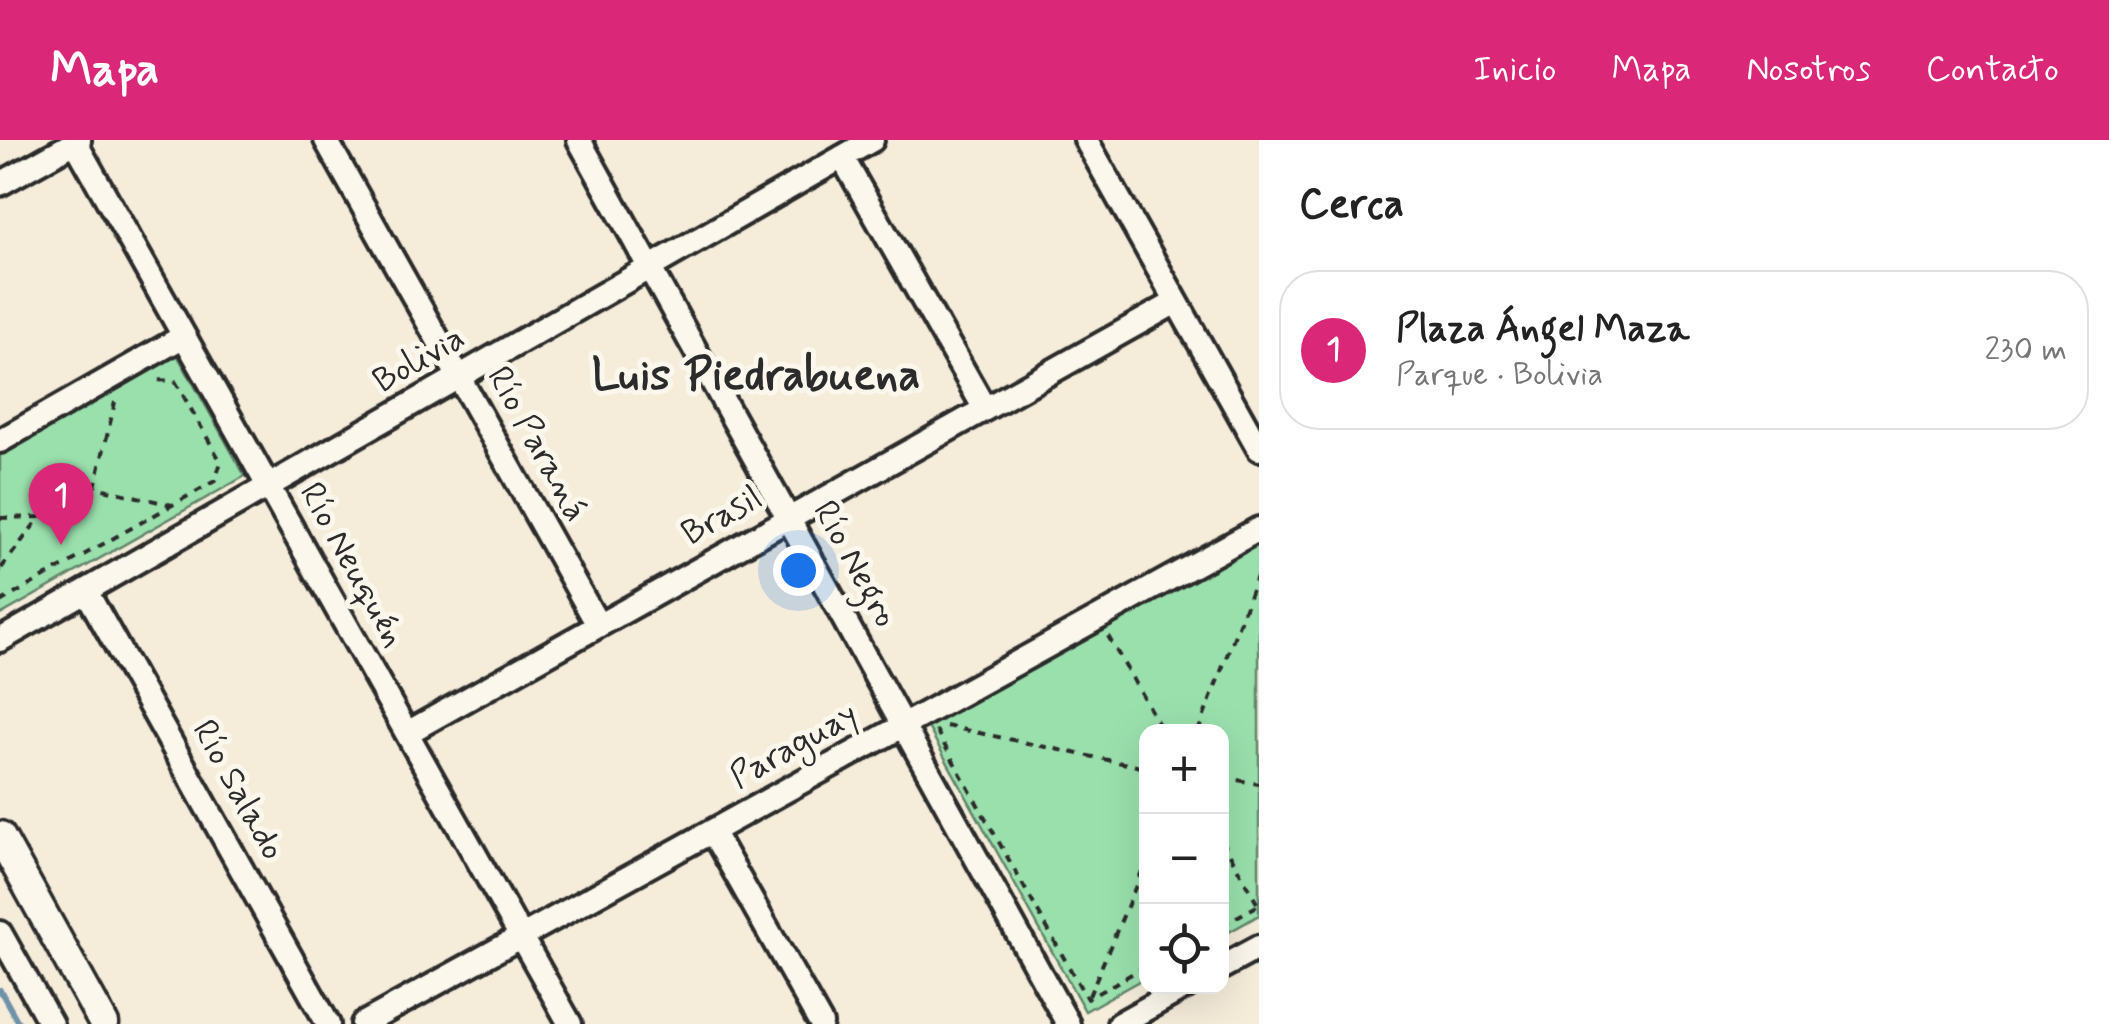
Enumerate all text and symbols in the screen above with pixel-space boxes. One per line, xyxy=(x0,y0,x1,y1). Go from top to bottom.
text: Mapa xyxy=(50,39,159,102)
text: Inicio xyxy=(1473,47,1557,93)
text: Mapa xyxy=(1612,47,1691,93)
text: Nosotros xyxy=(1746,47,1871,93)
text: Contacto xyxy=(1926,47,2059,93)
text: Cerca xyxy=(1299,178,1404,233)
text: Plaza Ángel Maza xyxy=(1396,305,1689,354)
street label: Bolivia xyxy=(365,315,473,405)
text: 1 xyxy=(1326,329,1341,371)
text: 230 m xyxy=(1984,329,2067,371)
district label: Luis Piedrabuena xyxy=(592,347,920,406)
text: Parque · Bolivia xyxy=(1396,354,1603,396)
street label: Río Paraná xyxy=(475,358,599,530)
pin: 1 xyxy=(28,462,94,545)
street label: Río Neuquén xyxy=(288,474,416,656)
street label: Brasil xyxy=(674,475,770,557)
street label: Río Negro xyxy=(798,493,909,637)
your location xyxy=(773,545,824,596)
street label: Paraguay xyxy=(722,692,868,803)
street label: Río Salado xyxy=(181,712,295,868)
map controls xyxy=(1139,724,1229,994)
button: + xyxy=(1139,724,1229,814)
button: − xyxy=(1139,814,1229,904)
button: locate xyxy=(1139,904,1229,994)

